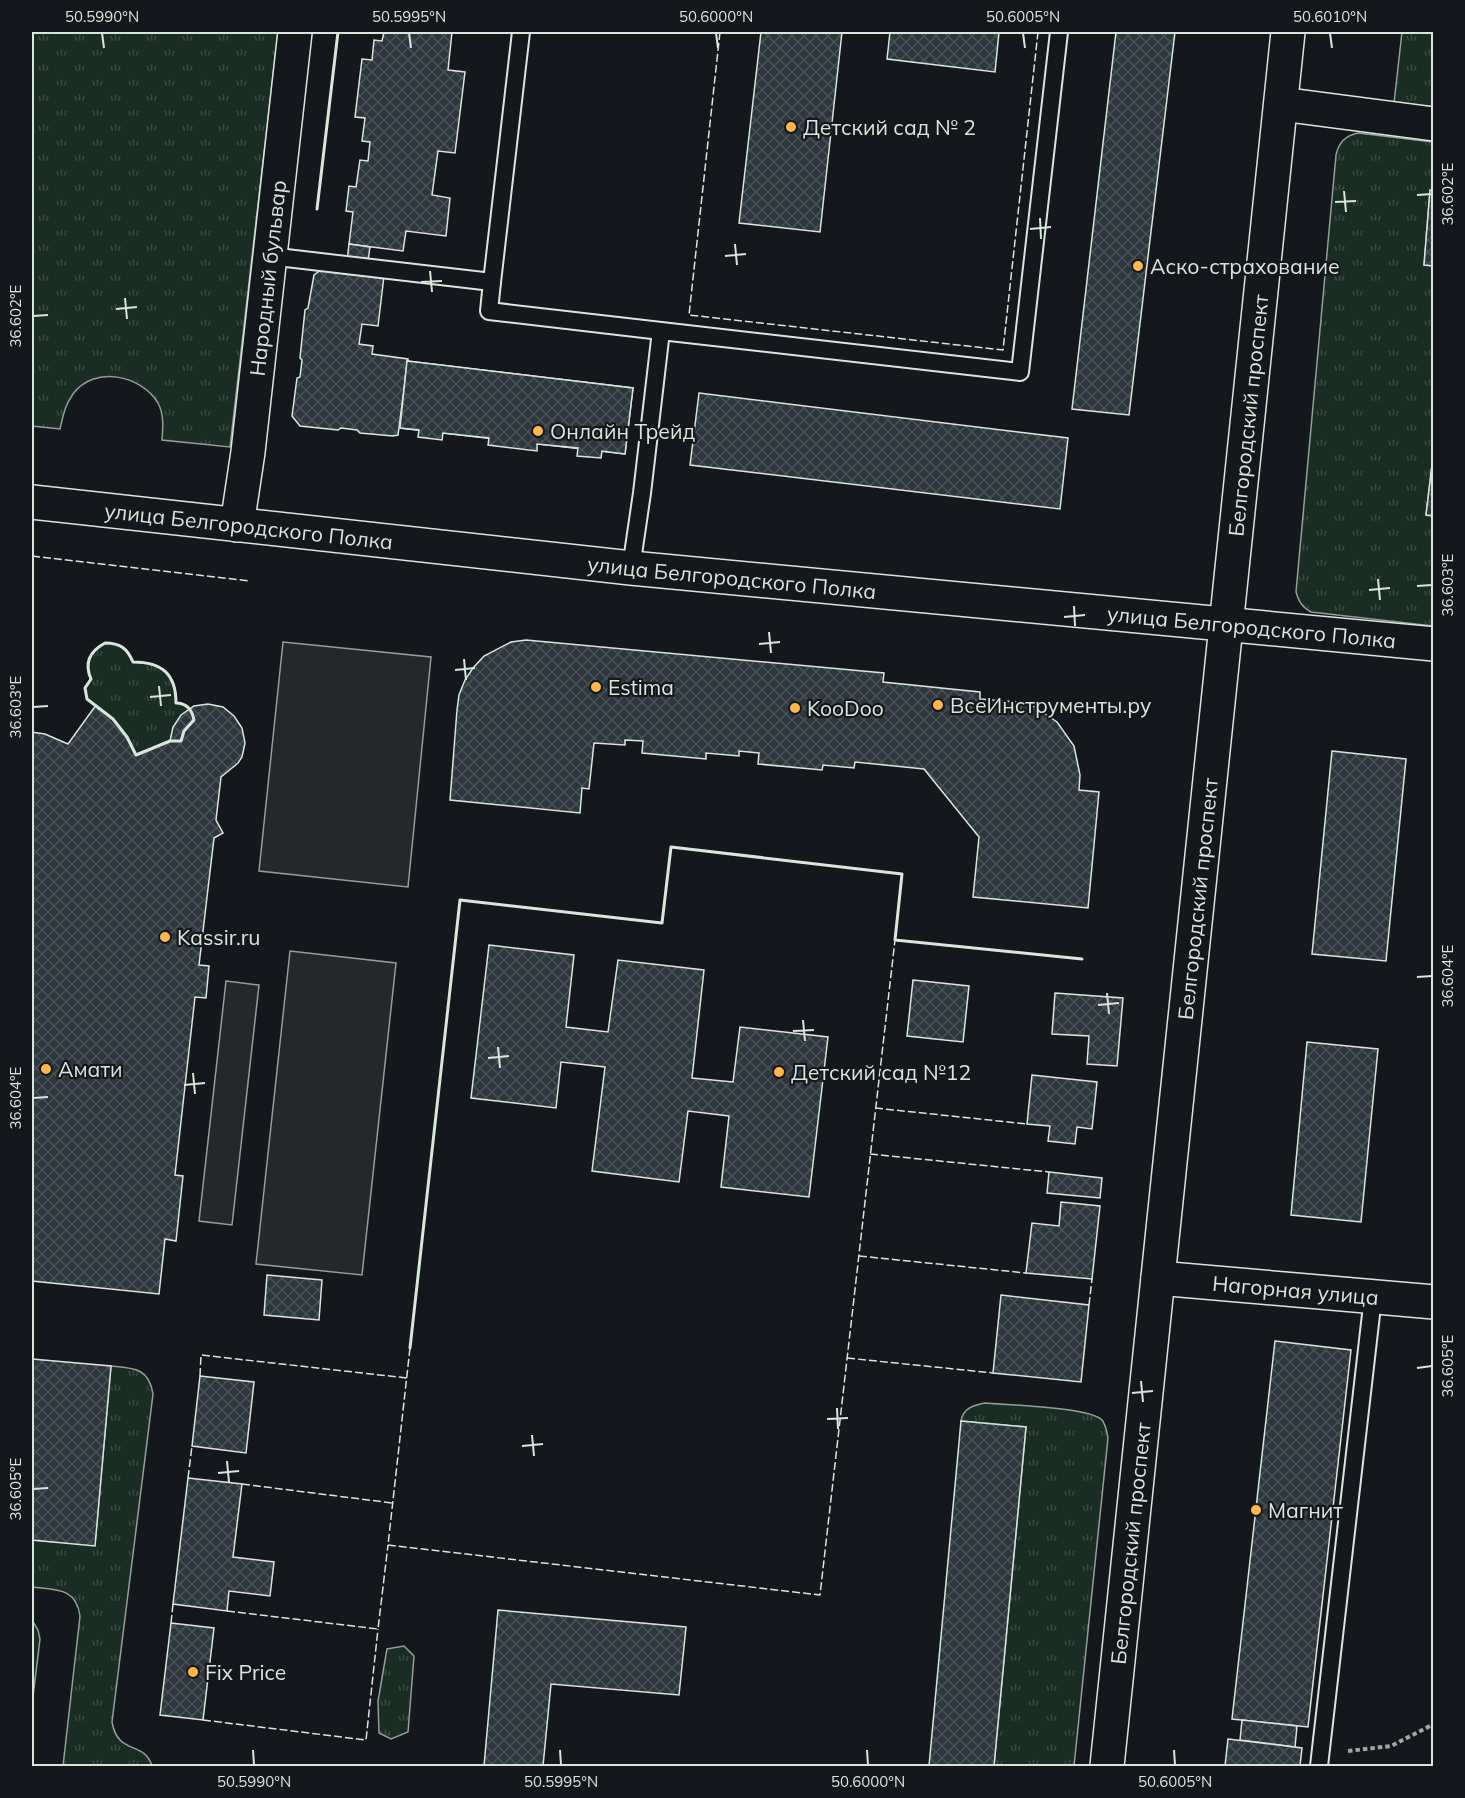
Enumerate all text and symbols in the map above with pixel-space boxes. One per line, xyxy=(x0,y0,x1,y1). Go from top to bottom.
text: 50.5990°N xyxy=(65,7,139,26)
text: 50.5995°N xyxy=(372,7,446,26)
text: 50.6000°N xyxy=(679,7,753,26)
text: 50.6005°N xyxy=(986,7,1060,26)
text: 50.6010°N xyxy=(1293,7,1367,26)
place label: Детский сад № 2 xyxy=(803,114,976,140)
marker: Детский сад № 2 xyxy=(784,120,798,134)
text: 36.602°E xyxy=(1438,162,1457,225)
street label: Народный бульвар xyxy=(244,179,291,377)
place label: Аско-страхование xyxy=(1150,253,1340,279)
marker: Аско-страхование xyxy=(1131,259,1145,273)
text: 36.602°E xyxy=(6,284,25,347)
street label: Белгородский проспект xyxy=(1222,293,1274,538)
place label: Онлайн Трейд xyxy=(550,418,695,444)
marker: Онлайн Трейд xyxy=(531,424,545,438)
street label: улица Белгородского Полка xyxy=(103,497,394,555)
street label: улица Белгородского Полка xyxy=(586,550,877,604)
text: 36.603°E xyxy=(1438,553,1457,616)
street label: улица Белгородского Полка xyxy=(1106,600,1397,653)
place label: Estima xyxy=(608,674,674,700)
text: 36.603°E xyxy=(6,675,25,738)
marker: Estima xyxy=(589,680,603,694)
place label: ВсеИнструменты.ру xyxy=(950,692,1151,718)
place label: KooDoo xyxy=(807,695,884,721)
marker: ВсеИнструменты.ру xyxy=(931,698,945,712)
marker: KooDoo xyxy=(788,701,802,715)
street label: Белгородский проспект xyxy=(1172,776,1223,1021)
place label: Kassir.ru xyxy=(177,924,260,950)
marker: Kassir.ru xyxy=(158,930,172,944)
text: 36.604°E xyxy=(1438,944,1457,1007)
place label: Амати xyxy=(58,1056,122,1082)
place label: Детский сад №12 xyxy=(791,1059,971,1085)
marker: Амати xyxy=(39,1062,53,1076)
marker: Детский сад №12 xyxy=(772,1065,786,1079)
text: 36.604°E xyxy=(6,1066,25,1129)
street label: Нагорная улица xyxy=(1211,1270,1380,1310)
text: 36.605°E xyxy=(1438,1334,1457,1397)
street label: Белгородский проспект xyxy=(1105,1421,1156,1665)
text: 36.605°E xyxy=(6,1457,25,1520)
place label: Магнит xyxy=(1268,1497,1343,1523)
marker: Магнит xyxy=(1249,1503,1263,1517)
place label: Fix Price xyxy=(205,1659,286,1685)
marker: Fix Price xyxy=(186,1665,200,1679)
text: 50.5990°N xyxy=(217,1772,291,1791)
text: 50.5995°N xyxy=(524,1772,598,1791)
text: 50.6000°N xyxy=(831,1772,905,1791)
text: 50.6005°N xyxy=(1138,1772,1212,1791)

